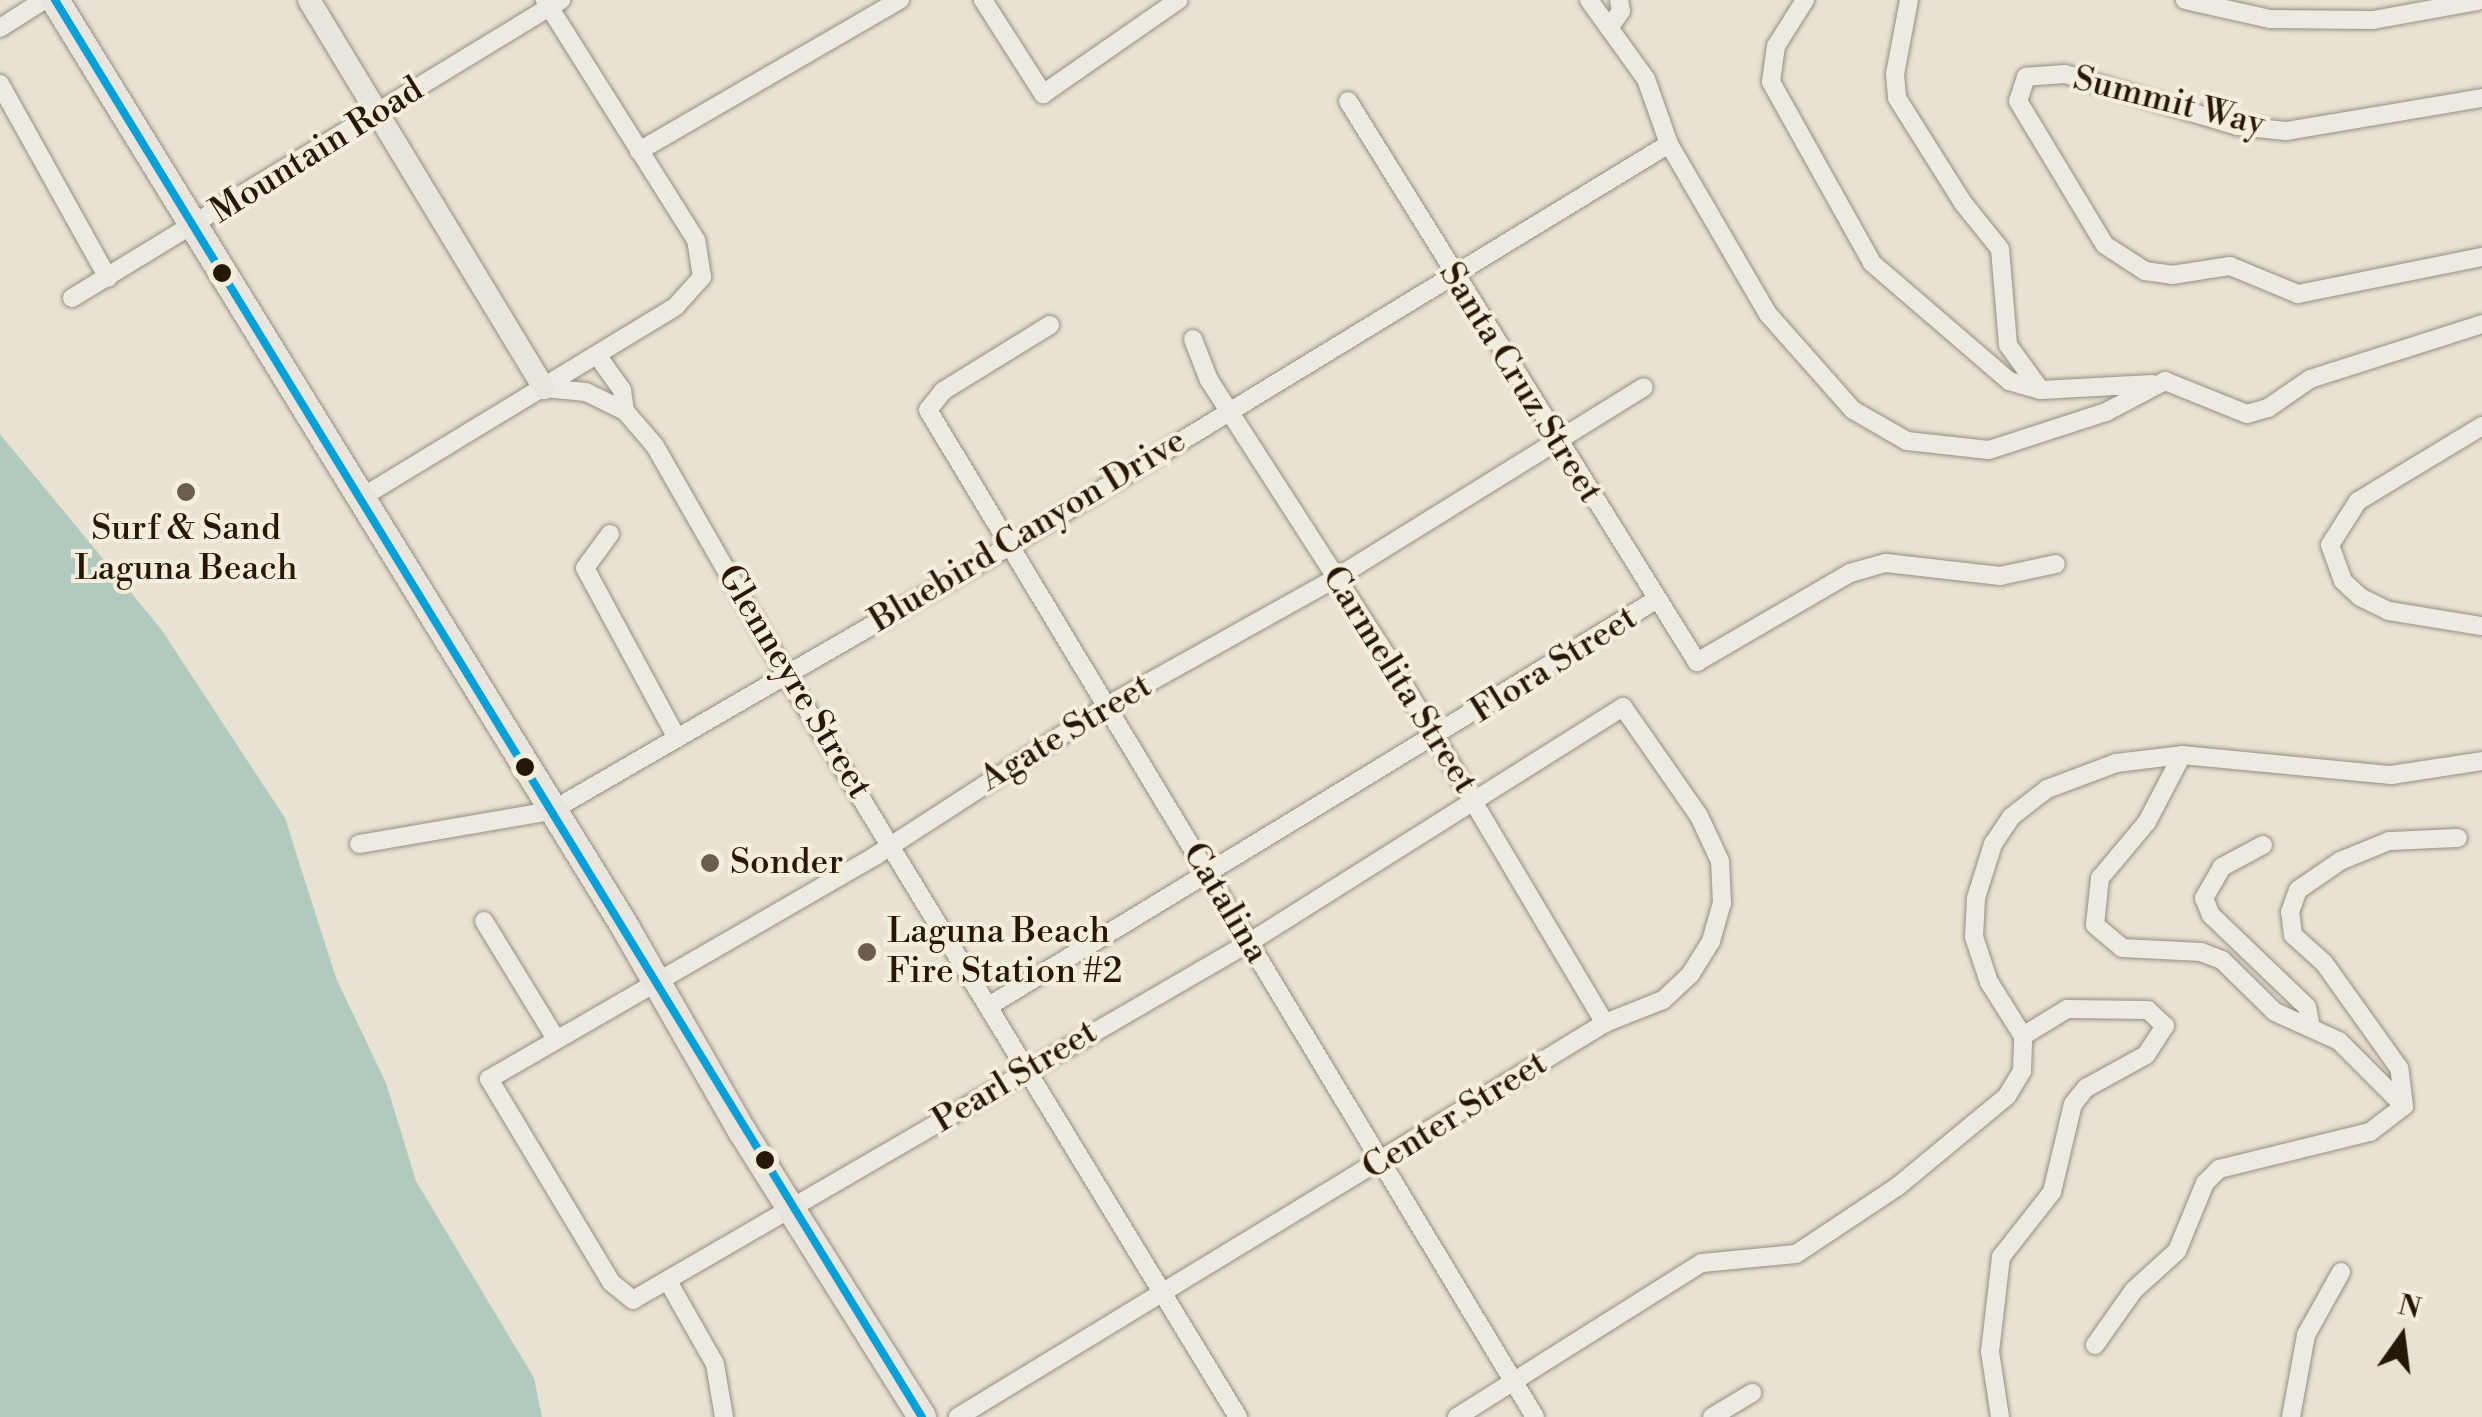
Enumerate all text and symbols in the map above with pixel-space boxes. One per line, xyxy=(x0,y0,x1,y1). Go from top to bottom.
street label: Summit Way xyxy=(2069,58,2269,146)
street label: Mountain Road xyxy=(203,69,431,233)
street label: Santa Cruz Street xyxy=(1429,255,1611,511)
unlabelled marker xyxy=(212,263,232,283)
street label: Bluebird Canyon Drive xyxy=(862,420,1194,642)
marker: Surf & Sand Laguna Beach xyxy=(175,481,197,503)
place label: Surf & Sand Laguna Beach xyxy=(75,508,297,590)
street label: Glenneyre Street xyxy=(708,558,880,806)
street label: Carmelita Street xyxy=(1312,558,1486,802)
street label: Flora Street xyxy=(1463,597,1645,733)
street label: Agate Street xyxy=(973,665,1159,801)
unlabelled marker xyxy=(515,757,535,777)
street label: Catalina xyxy=(1173,835,1277,971)
place label: Sonder xyxy=(730,842,843,884)
marker: Sonder xyxy=(699,852,721,874)
place label: Laguna Beach Fire Station #2 xyxy=(887,911,1122,993)
marker: Laguna Beach Fire Station #2 xyxy=(856,941,878,963)
street label: Pearl Street xyxy=(925,1012,1105,1142)
street label: Center Street xyxy=(1355,1043,1555,1189)
unlabelled marker xyxy=(755,1150,775,1170)
north arrow xyxy=(2352,1287,2452,1387)
text: N xyxy=(2394,1288,2424,1327)

